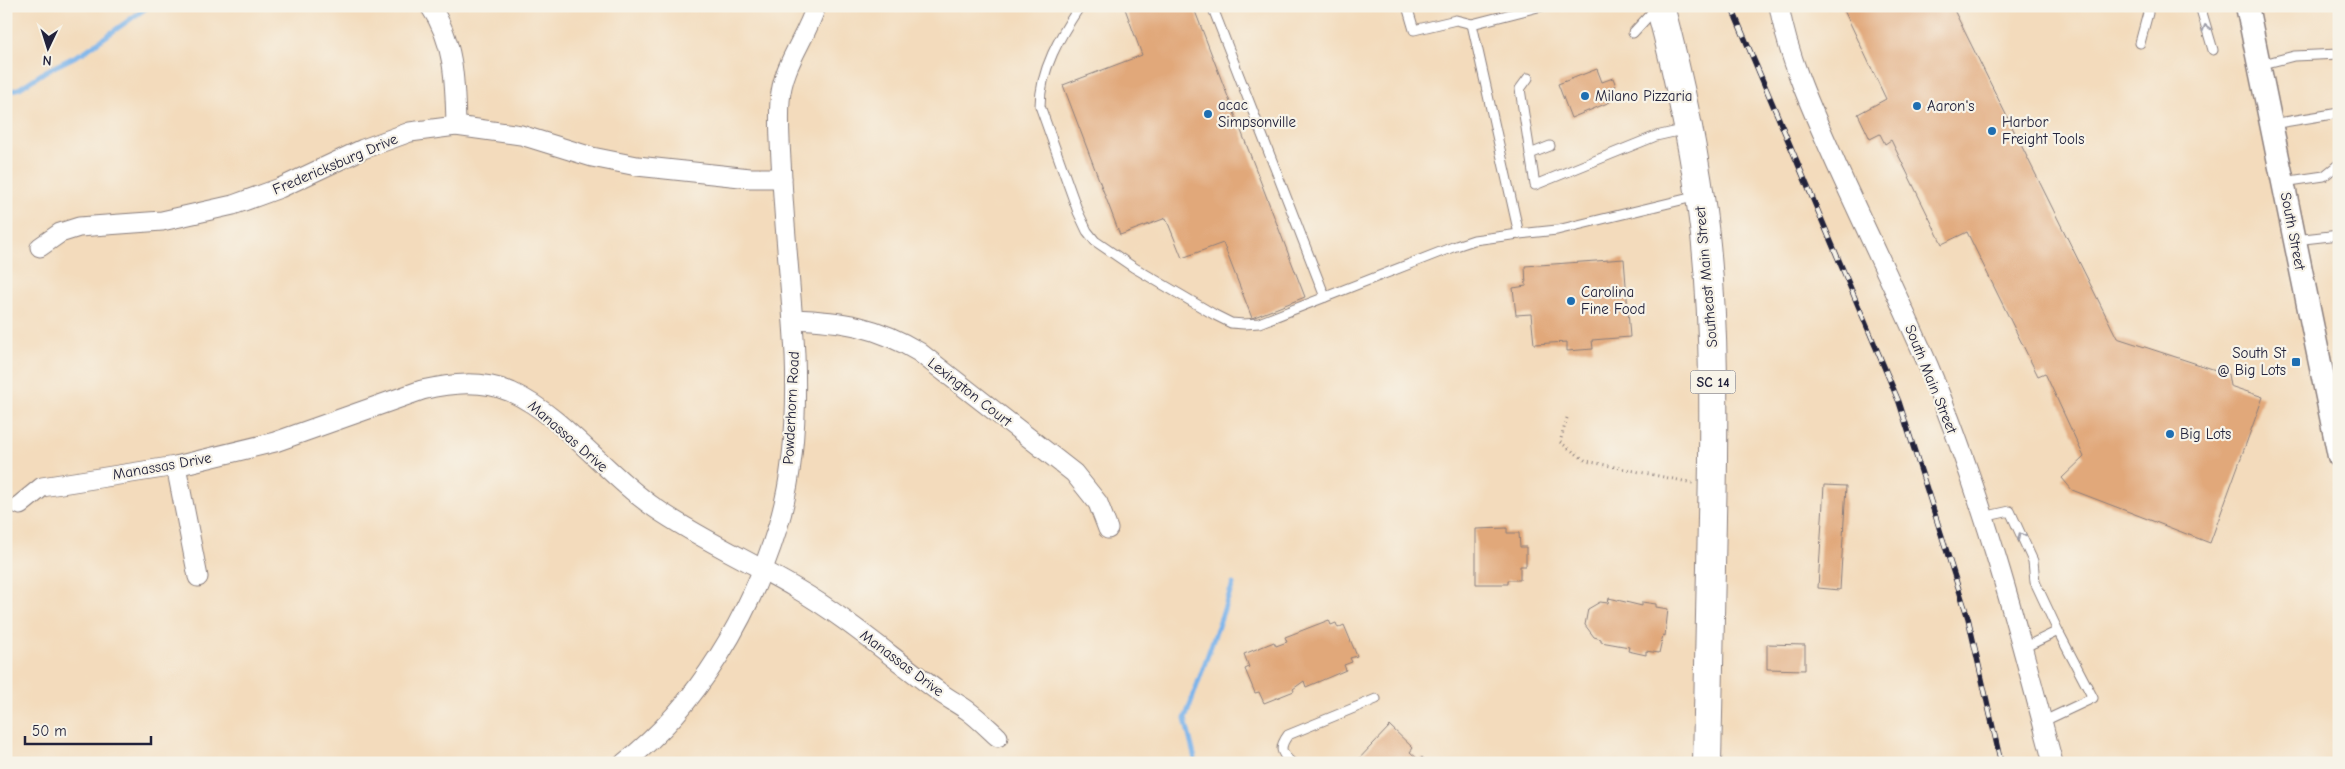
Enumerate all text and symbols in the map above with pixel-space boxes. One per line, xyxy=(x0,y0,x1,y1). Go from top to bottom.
north arrow xyxy=(22,22,72,72)
one-way arrow xyxy=(2202,25,2212,33)
text: N xyxy=(42,52,52,69)
place label: Milano Pizzaria xyxy=(1595,87,1693,105)
marker: Milano Pizzaria xyxy=(1579,90,1591,102)
place label: acac Simpsonville xyxy=(1218,96,1297,131)
place label: Aaron's xyxy=(1927,97,1975,115)
marker: Aaron's xyxy=(1911,100,1923,112)
marker: acac Simpsonville xyxy=(1202,108,1214,120)
place label: Harbor Freight Tools xyxy=(2002,113,2084,148)
marker: Harbor Freight Tools xyxy=(1986,125,1998,137)
street label: Fredericksburg Drive xyxy=(270,129,401,198)
street label: South Street xyxy=(2277,191,2309,272)
street label: Southeast Main Street xyxy=(1691,205,1721,348)
place label: Carolina Fine Food xyxy=(1581,283,1646,318)
marker: Carolina Fine Food xyxy=(1565,295,1577,307)
street label: South Main Street xyxy=(1901,322,1961,437)
place label: South St @ Big Lots xyxy=(2217,344,2287,379)
street label: Powderhorn Road xyxy=(779,351,803,465)
street label: Lexington Court xyxy=(924,354,1016,431)
marker: South St @ Big Lots xyxy=(2290,356,2302,368)
road number: SC 14 xyxy=(1690,371,1736,394)
street label: Manassas Drive xyxy=(524,396,612,476)
place label: Big Lots xyxy=(2180,425,2231,443)
marker: Big Lots xyxy=(2164,428,2176,440)
street label: Manassas Drive xyxy=(111,448,213,484)
one-way arrow xyxy=(2017,532,2028,541)
street label: Manassas Drive xyxy=(857,626,948,701)
scale bar xyxy=(25,714,151,746)
text: 50 m xyxy=(32,722,67,740)

